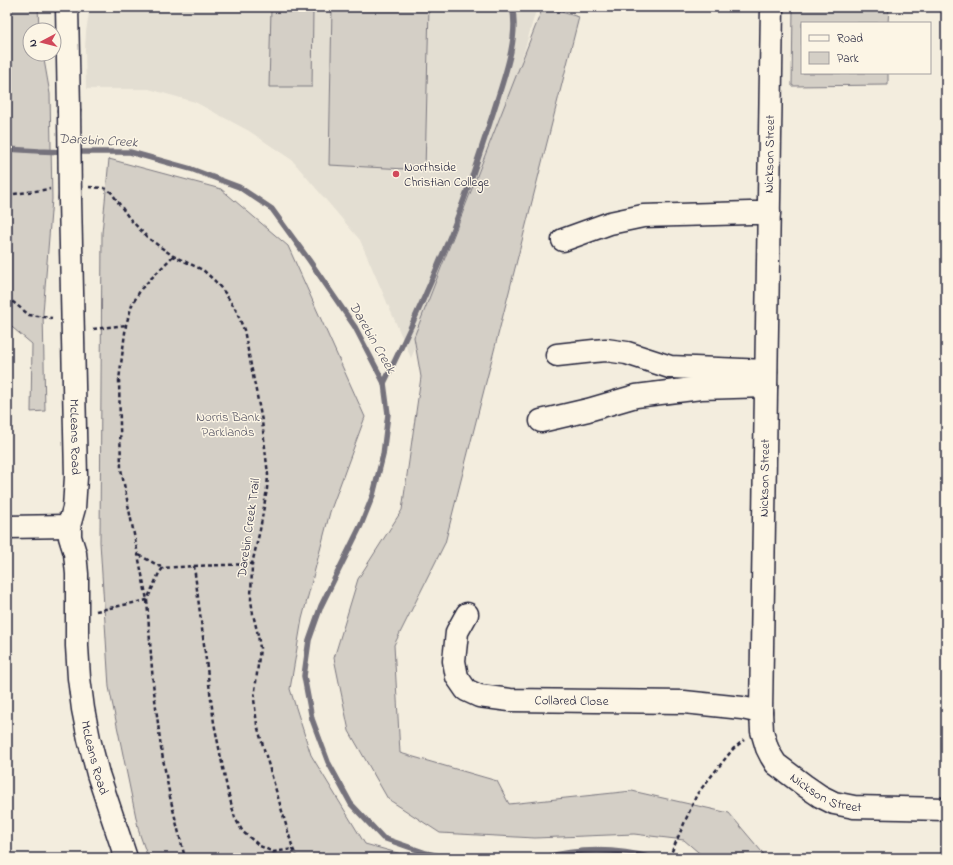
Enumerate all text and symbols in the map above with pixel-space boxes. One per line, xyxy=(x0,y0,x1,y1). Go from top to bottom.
north arrow xyxy=(22,22,62,62)
legend xyxy=(801,22,931,74)
text: Road xyxy=(837,30,863,48)
text: N xyxy=(25,38,41,48)
text: Park xyxy=(837,50,859,68)
street label: Nickson Street xyxy=(760,114,780,193)
water label: Darebin Creek xyxy=(58,128,139,154)
place label: Northside Christian College xyxy=(404,158,489,193)
marker: Northside Christian College xyxy=(391,169,401,179)
water label: Darebin Creek xyxy=(343,298,401,378)
street label: McLeans Road xyxy=(65,399,85,476)
park label: Norris Bank Parklands xyxy=(196,408,260,442)
street label: Nickson Street xyxy=(755,438,775,517)
street label: Darebin Creek Trail xyxy=(232,477,265,580)
street label: Collared Close xyxy=(535,691,609,711)
street label: McLeans Road xyxy=(76,719,114,798)
street label: Nickson Street xyxy=(786,768,862,817)

